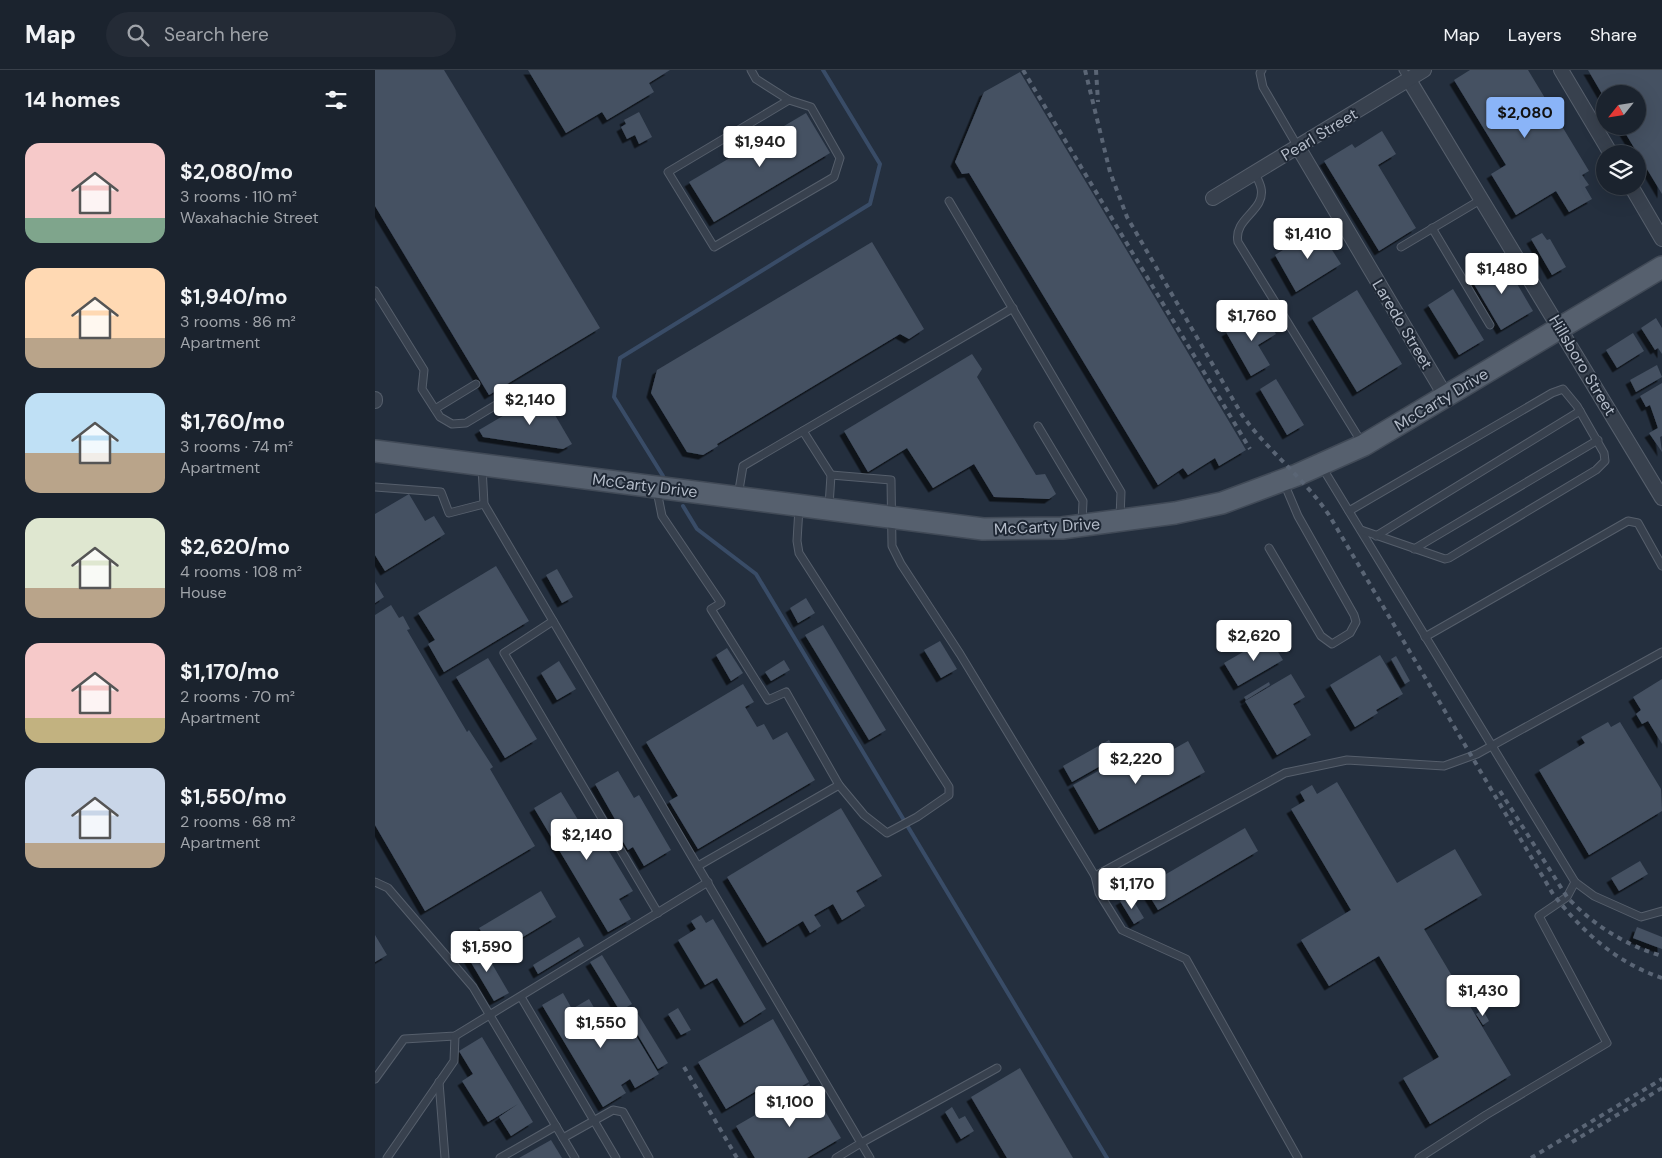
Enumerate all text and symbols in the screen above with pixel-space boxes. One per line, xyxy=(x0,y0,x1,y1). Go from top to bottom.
search box xyxy=(106,12,456,57)
text: Map xyxy=(25,19,76,50)
icon: search xyxy=(124,21,152,49)
text: Search here xyxy=(164,22,269,47)
text: Map xyxy=(1444,23,1480,47)
text: Layers xyxy=(1508,23,1562,47)
text: Share xyxy=(1590,23,1637,47)
north arrow xyxy=(1596,85,1646,135)
map controls xyxy=(1596,85,1646,195)
text: 14 homes xyxy=(25,86,121,114)
icon: filters xyxy=(322,86,350,114)
pin: $2,080 xyxy=(1484,97,1566,139)
text: $2,080 xyxy=(1497,102,1553,123)
street label: Pearl Street xyxy=(1277,103,1361,165)
pin: $1,940 xyxy=(719,126,801,168)
text: $1,940 xyxy=(734,131,786,152)
button: layers xyxy=(1596,145,1646,195)
text: $2,080/mo xyxy=(180,158,293,186)
icon: home xyxy=(65,163,125,223)
text: 3 rooms · 110 m² xyxy=(180,186,297,207)
text: Waxahachie Street xyxy=(180,207,319,228)
pin: $1,410 xyxy=(1267,218,1349,260)
text: $1,410 xyxy=(1285,223,1331,244)
pin: $1,480 xyxy=(1461,252,1543,295)
text: $1,480 xyxy=(1476,258,1528,279)
street label: Laredo Street xyxy=(1368,276,1438,373)
text: $1,940/mo xyxy=(180,283,288,311)
icon: home xyxy=(65,288,125,348)
pin: $1,760 xyxy=(1211,300,1293,342)
text: $1,760 xyxy=(1227,305,1277,326)
text: 3 rooms · 86 m² xyxy=(180,311,296,332)
street label: Hillsboro Street xyxy=(1544,311,1621,420)
text: Apartment xyxy=(180,332,260,353)
street label: McCarty Drive xyxy=(1390,363,1492,436)
pin: $2,140 xyxy=(489,384,571,426)
text: $2,140 xyxy=(505,389,555,410)
text: $1,760/mo xyxy=(180,408,285,436)
icon: home xyxy=(65,413,125,473)
text: 3 rooms · 74 m² xyxy=(180,436,293,457)
text: Apartment xyxy=(180,457,260,478)
street label: McCarty Drive xyxy=(591,469,699,502)
street label: McCarty Drive xyxy=(994,513,1101,540)
text: $2,620/mo xyxy=(180,533,290,561)
icon: home xyxy=(65,538,125,598)
text: 4 rooms · 108 m² xyxy=(180,561,302,582)
text: House xyxy=(180,582,227,603)
pin: $2,620 xyxy=(1213,620,1295,662)
text: $2,620 xyxy=(1227,625,1281,646)
text: $1,170/mo xyxy=(180,658,279,686)
icon: home xyxy=(65,663,125,723)
text: 2 rooms · 70 m² xyxy=(180,686,295,707)
text: Apartment xyxy=(180,707,260,728)
pin: $2,220 xyxy=(1095,742,1177,785)
text: $2,220 xyxy=(1110,748,1162,769)
text: $1,550/mo xyxy=(180,783,287,811)
icon: home xyxy=(65,788,125,848)
text: 2 rooms · 68 m² xyxy=(180,811,296,832)
pin: $2,140 xyxy=(546,818,628,861)
text: $2,140 xyxy=(562,824,612,845)
text: Apartment xyxy=(180,832,260,853)
pin: $1,170 xyxy=(1091,868,1173,910)
text: $1,170 xyxy=(1109,873,1155,894)
pin: $1,590 xyxy=(446,930,528,973)
text: $1,590 xyxy=(462,936,512,957)
pin: $1,430 xyxy=(1442,974,1524,1017)
text: $1,430 xyxy=(1458,980,1508,1001)
pin: $1,550 xyxy=(560,1006,642,1049)
text: $1,550 xyxy=(576,1012,626,1033)
pin: $1,100 xyxy=(749,1086,831,1128)
text: $1,100 xyxy=(766,1091,814,1112)

